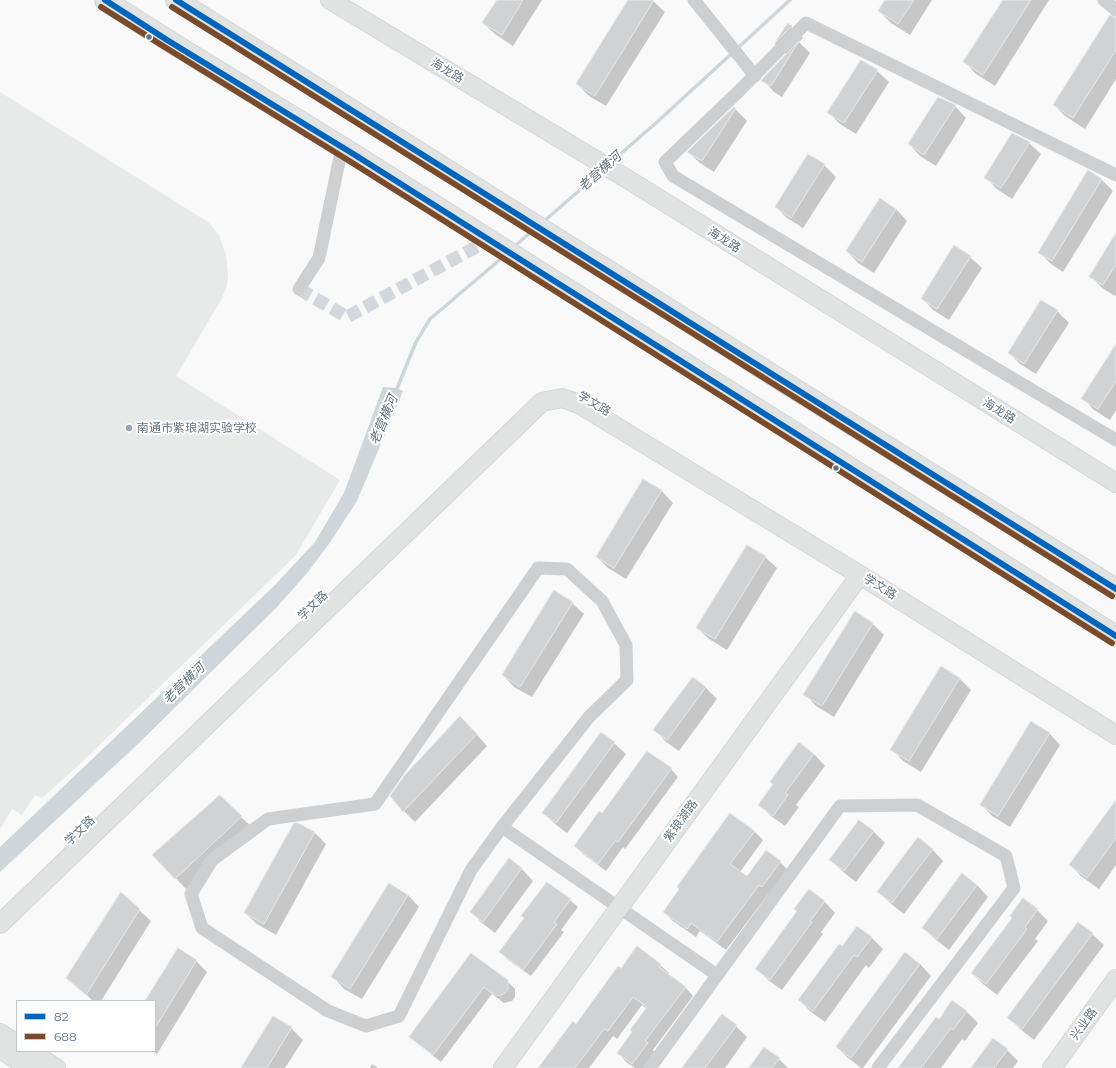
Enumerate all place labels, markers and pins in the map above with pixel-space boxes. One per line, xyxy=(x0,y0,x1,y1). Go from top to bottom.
unlabelled marker xyxy=(144,32,154,42)
place label: 南通市紫琅湖实验学校 xyxy=(137,421,257,435)
marker: 南通市紫琅湖实验学校 xyxy=(124,423,134,433)
unlabelled marker xyxy=(831,463,841,473)

